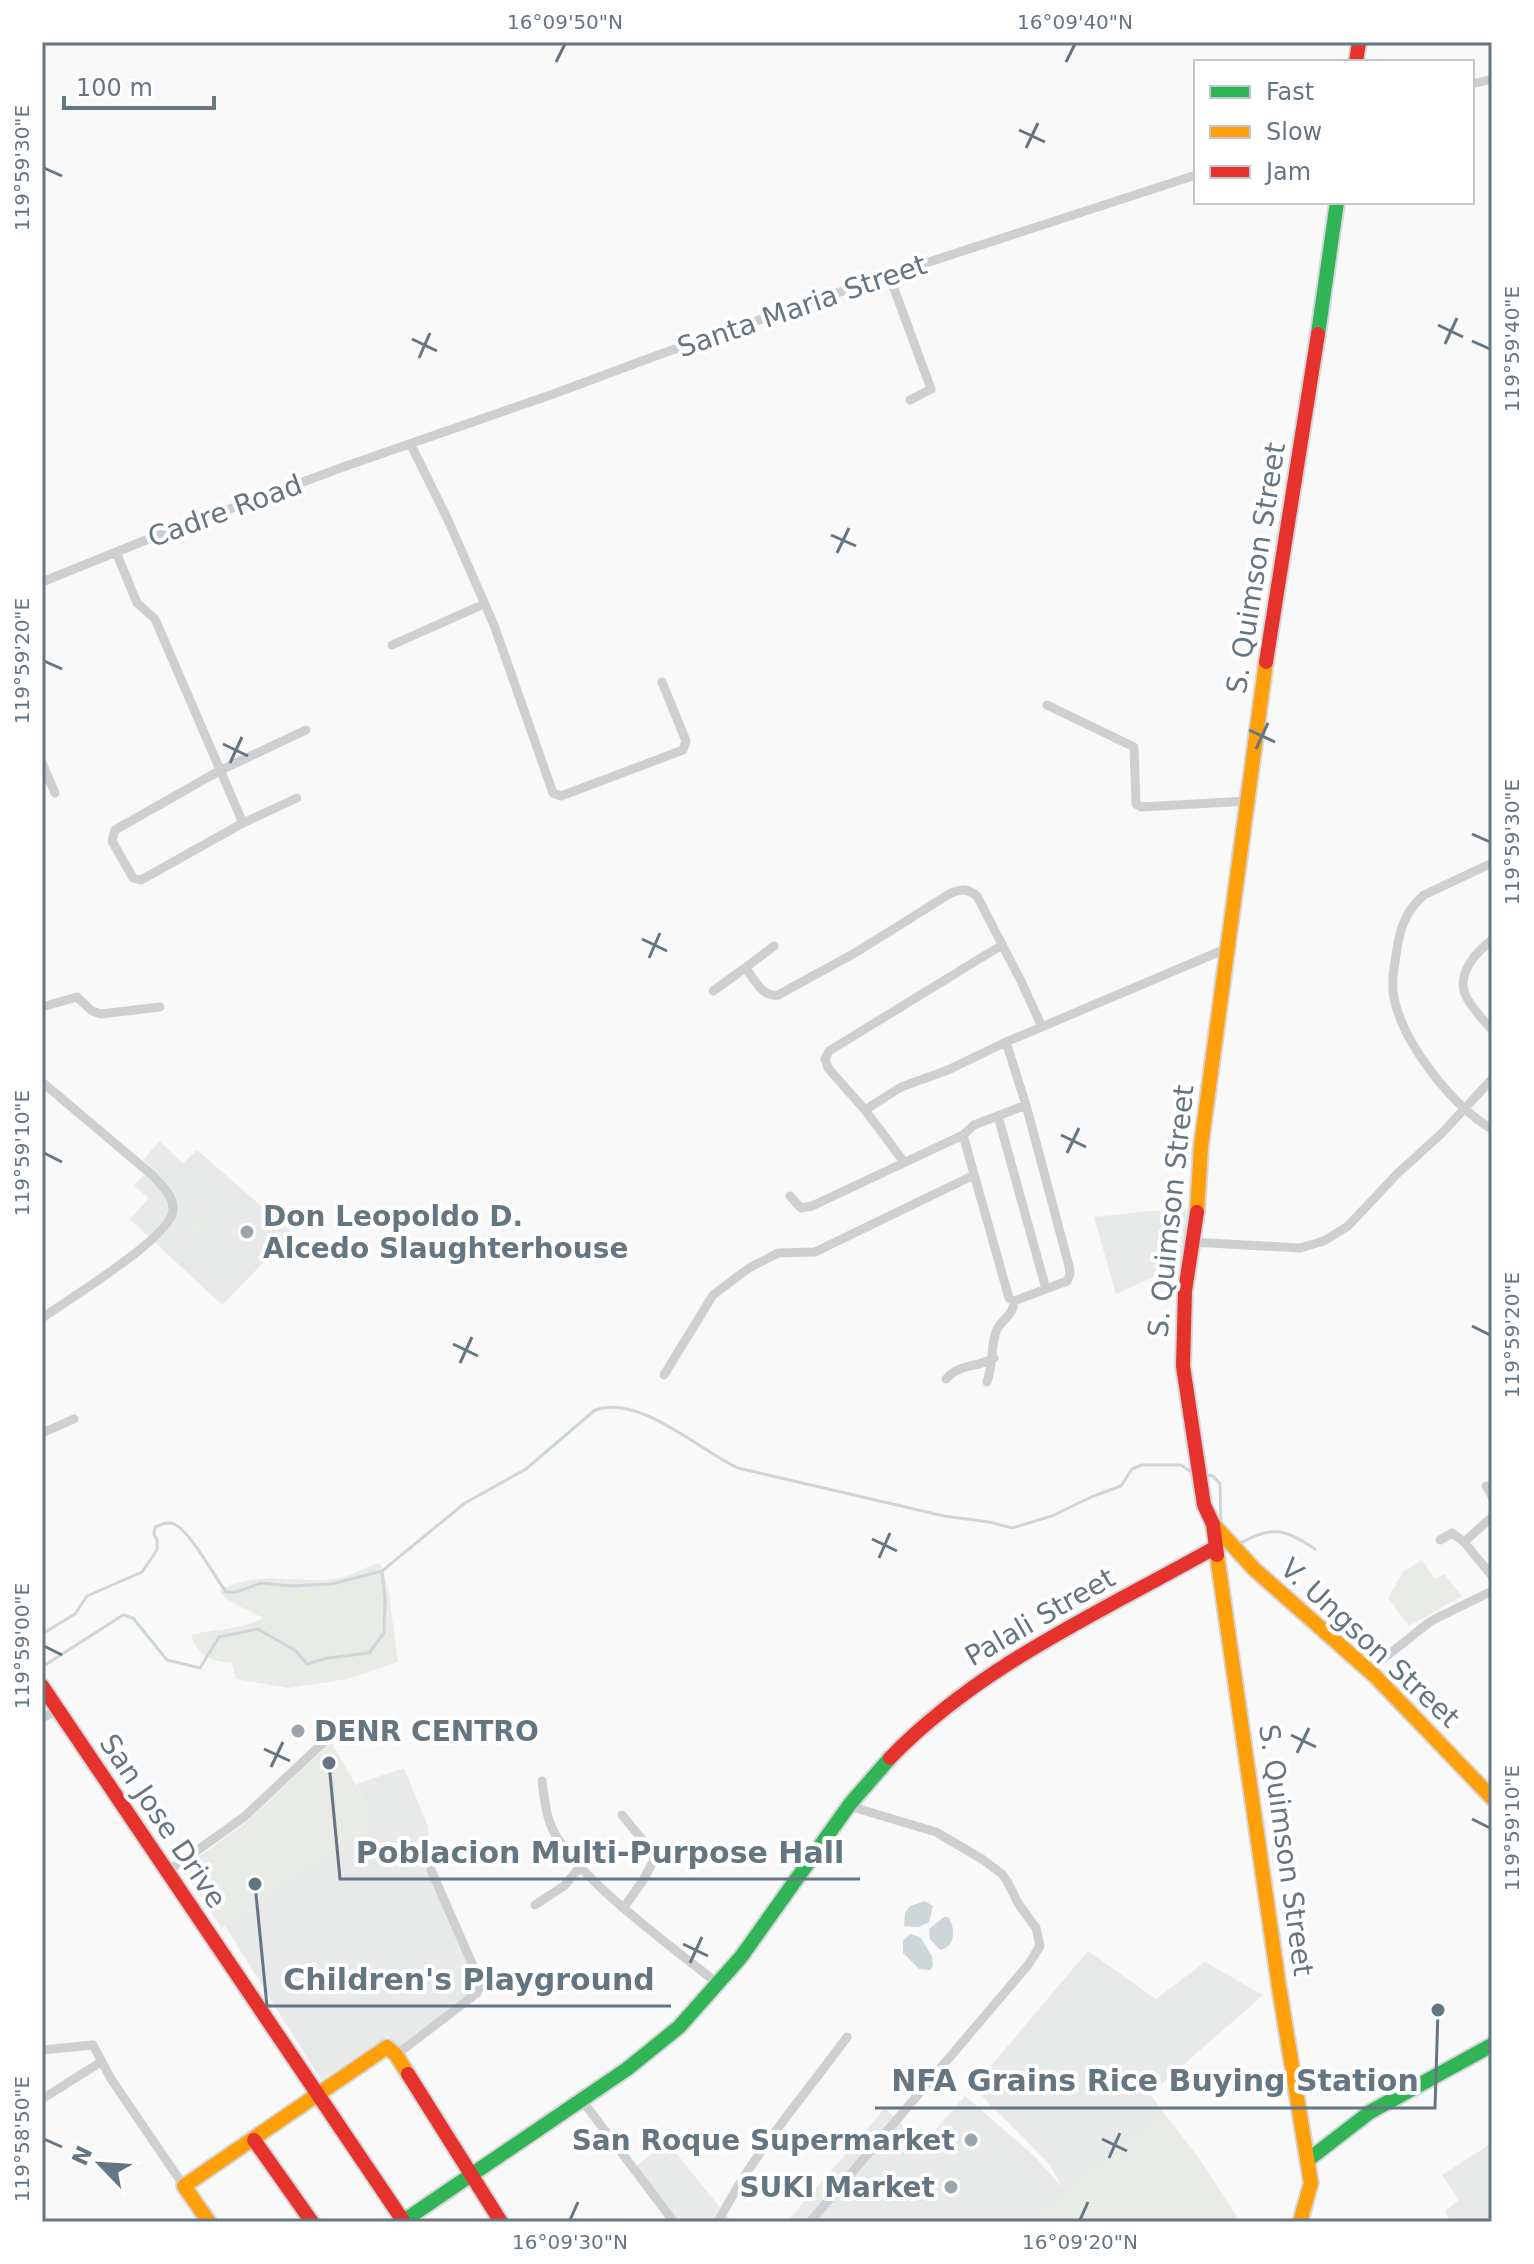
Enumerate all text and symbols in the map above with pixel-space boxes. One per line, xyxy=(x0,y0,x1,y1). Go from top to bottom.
text: 16°09'50"N xyxy=(507,10,623,34)
text: 16°09'40"N xyxy=(1017,10,1133,34)
scale bar xyxy=(64,60,214,110)
legend xyxy=(1194,60,1474,204)
text: 100 m xyxy=(76,74,153,102)
text: Fast xyxy=(1266,78,1314,106)
text: 119°59'30"E xyxy=(10,105,34,231)
text: Slow xyxy=(1266,118,1322,146)
text: Jam xyxy=(1264,158,1311,186)
street label: Santa Maria Street xyxy=(673,248,931,364)
text: 119°59'40"E xyxy=(1500,286,1524,412)
street label: S. Quimson Street xyxy=(1220,440,1292,696)
street label: Cadre Road xyxy=(143,468,307,554)
text: 119°59'20"E xyxy=(10,598,34,724)
text: 119°59'30"E xyxy=(1500,779,1524,905)
street label: S. Quimson Street xyxy=(1141,1083,1201,1339)
text: 119°59'10"E xyxy=(10,1090,34,1216)
place label: Don Leopoldo D. Alcedo Slaughterhouse xyxy=(263,1200,628,1265)
marker: Don Leopoldo D. Alcedo Slaughterhouse xyxy=(238,1223,256,1241)
text: 119°59'20"E xyxy=(1500,1272,1524,1398)
street label: V. Ungson Street xyxy=(1274,1552,1466,1734)
street label: Palali Street xyxy=(959,1561,1121,1673)
text: 119°59'00"E xyxy=(10,1583,34,1709)
place label: DENR CENTRO xyxy=(314,1715,539,1748)
marker: DENR CENTRO xyxy=(289,1722,307,1740)
street label: S. Quimson Street xyxy=(1252,1722,1320,1978)
street label: San Jose Drive xyxy=(93,1728,233,1914)
text: 119°59'10"E xyxy=(1500,1765,1524,1891)
callout: Poblacion Multi-Purpose Hall xyxy=(340,1825,860,1879)
text: Poblacion Multi-Purpose Hall xyxy=(356,1835,844,1870)
callout: Children's Playground xyxy=(267,1952,671,2006)
text: Children's Playground xyxy=(283,1962,655,1997)
callout: NFA Grains Rice Buying Station xyxy=(875,2054,1435,2108)
text: NFA Grains Rice Buying Station xyxy=(891,2063,1419,2098)
text: 119°58'50"E xyxy=(10,2076,34,2202)
north arrow xyxy=(60,2124,140,2204)
place label: San Roque Supermarket xyxy=(572,2124,955,2157)
marker: San Roque Supermarket xyxy=(962,2131,980,2149)
text: N xyxy=(67,2142,98,2169)
place label: SUKI Market xyxy=(739,2171,935,2204)
marker: SUKI Market xyxy=(942,2178,960,2196)
text: 16°09'30"N xyxy=(512,2230,628,2254)
text: 16°09'20"N xyxy=(1022,2230,1138,2254)

